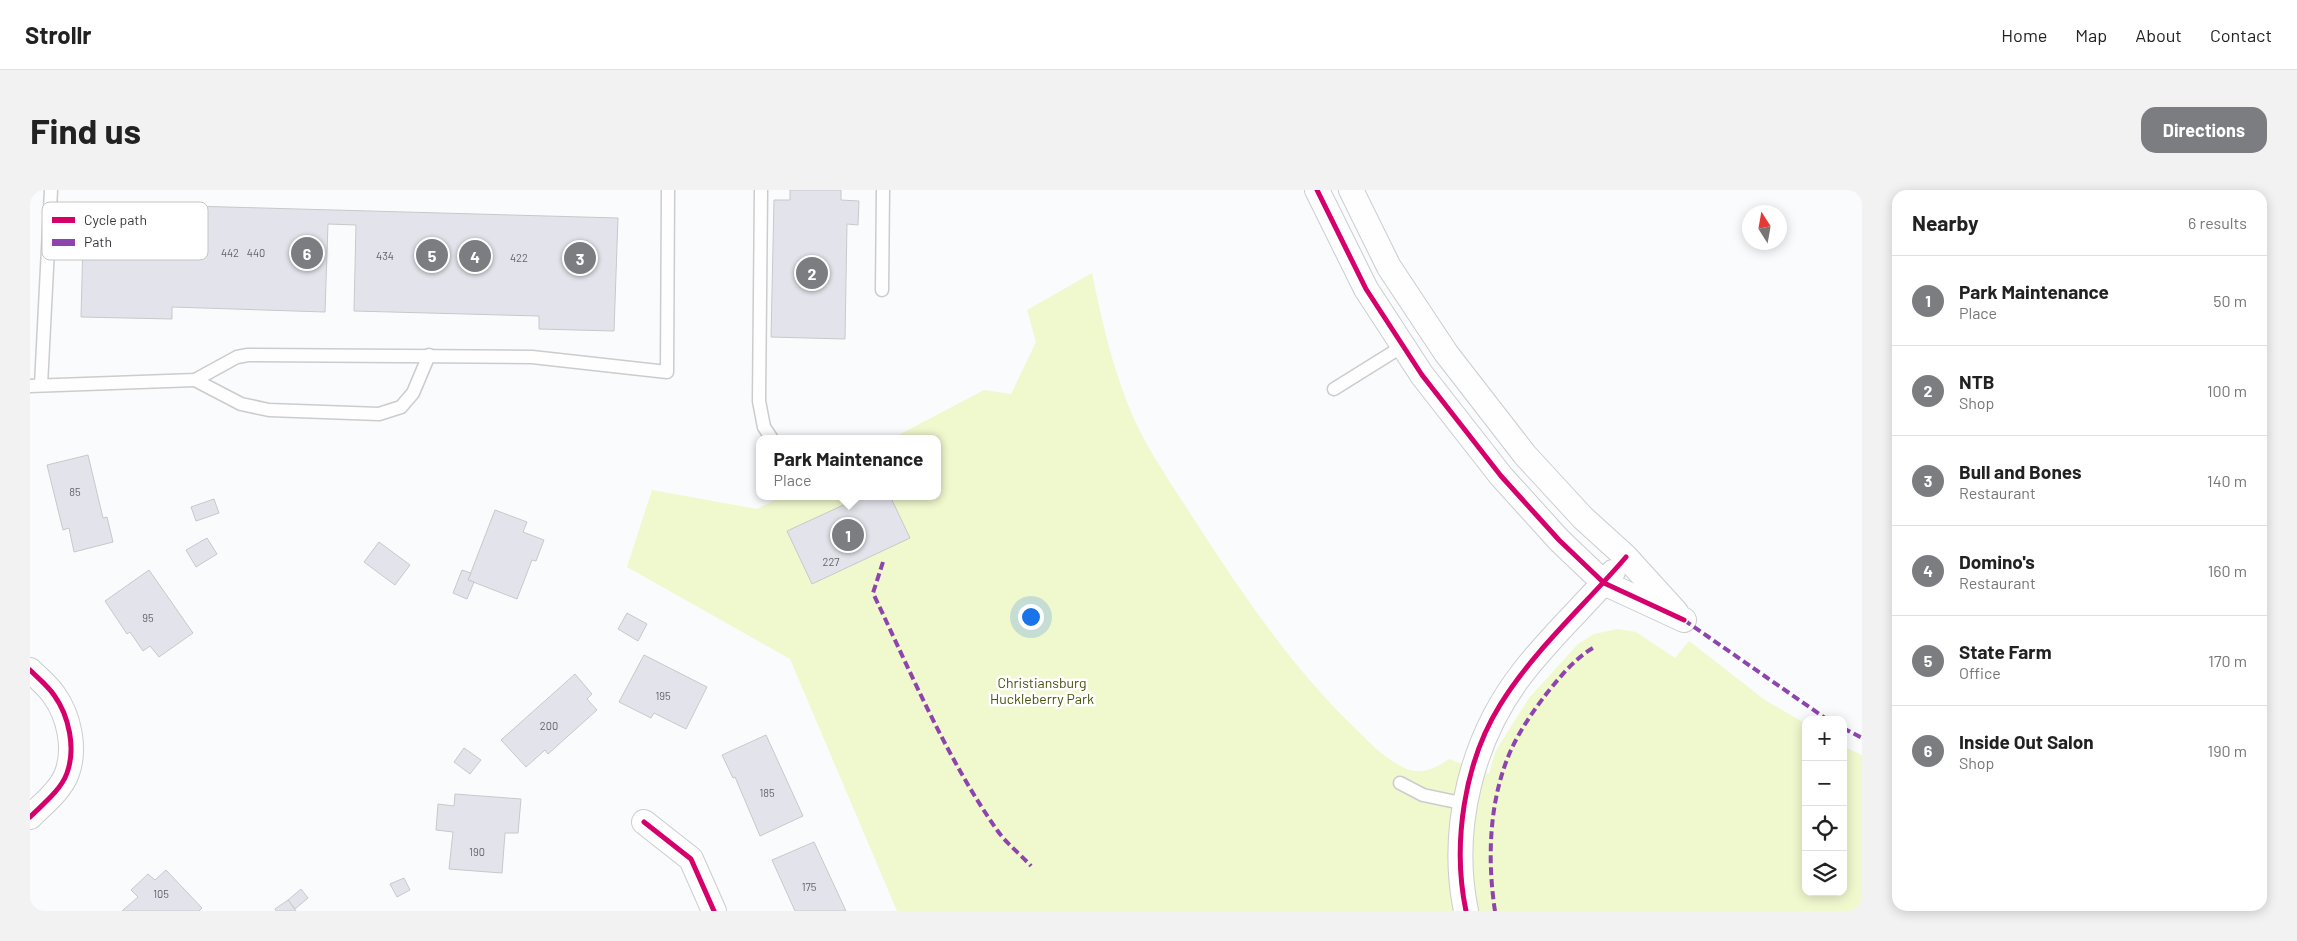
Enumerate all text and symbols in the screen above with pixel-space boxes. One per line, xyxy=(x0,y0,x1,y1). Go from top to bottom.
text: Strollr xyxy=(25,20,92,49)
text: Home xyxy=(2001,24,2047,46)
text: Map xyxy=(2075,24,2107,46)
text: About xyxy=(2135,24,2182,46)
text: Contact xyxy=(2210,24,2272,46)
button: Directions xyxy=(2141,107,2267,153)
text: Find us xyxy=(30,109,141,151)
legend xyxy=(42,202,208,260)
north arrow xyxy=(1742,205,1787,250)
text: Nearby xyxy=(1912,210,1978,235)
text: Cycle path xyxy=(84,211,147,228)
text: 6 results xyxy=(2188,213,2247,232)
text: Path xyxy=(84,233,112,250)
pin: 6 xyxy=(291,234,323,272)
pin: 5 xyxy=(416,236,448,274)
pin: 4 xyxy=(459,237,491,275)
pin: 3 xyxy=(564,239,596,277)
house number: 442 xyxy=(221,246,239,259)
house number: 440 xyxy=(247,246,265,259)
house number: 434 xyxy=(376,249,394,262)
house number: 422 xyxy=(510,251,528,264)
pin: 2 xyxy=(796,254,828,292)
text: Park Maintenance xyxy=(1959,280,2109,303)
text: 1 xyxy=(1925,291,1931,310)
text: 50 m xyxy=(2213,291,2247,310)
text: Place xyxy=(1959,303,1997,322)
text: NTB xyxy=(1959,370,1995,393)
text: 2 xyxy=(1924,381,1932,400)
text: 100 m xyxy=(2207,381,2247,400)
text: Shop xyxy=(1959,393,1994,412)
popup xyxy=(756,435,941,500)
text: Park Maintenance xyxy=(774,447,924,470)
text: Bull and Bones xyxy=(1959,460,2082,483)
text: Place xyxy=(774,470,812,489)
text: 3 xyxy=(1924,471,1932,490)
text: 140 m xyxy=(2207,471,2247,490)
text: Restaurant xyxy=(1959,483,2036,502)
house number: 85 xyxy=(69,485,81,498)
pin: 1 xyxy=(832,516,864,554)
text: Domino's xyxy=(1959,550,2035,573)
house number: 227 xyxy=(823,555,840,568)
text: 4 xyxy=(1923,561,1933,580)
text: 160 m xyxy=(2208,561,2247,580)
text: Restaurant xyxy=(1959,573,2036,592)
your location xyxy=(1018,604,1044,630)
house number: 95 xyxy=(142,611,154,624)
text: State Farm xyxy=(1959,640,2052,663)
text: 5 xyxy=(1924,651,1932,670)
text: 170 m xyxy=(2208,651,2247,670)
text: Office xyxy=(1959,663,2001,682)
park label: Christiansburg Huckleberry Park xyxy=(990,674,1094,707)
house number: 195 xyxy=(655,689,671,702)
map controls xyxy=(1802,716,1847,896)
button: + xyxy=(1802,716,1847,761)
house number: 200 xyxy=(540,719,558,732)
text: Inside Out Salon xyxy=(1959,730,2094,753)
text: 6 xyxy=(1924,741,1932,760)
text: 190 m xyxy=(2208,741,2247,760)
text: Shop xyxy=(1959,753,1994,772)
button: − xyxy=(1802,761,1847,806)
house number: 185 xyxy=(759,786,775,799)
button: locate xyxy=(1802,806,1847,851)
house number: 190 xyxy=(469,845,485,858)
button: layers xyxy=(1802,851,1847,896)
house number: 175 xyxy=(802,880,817,893)
house number: 105 xyxy=(153,887,169,900)

